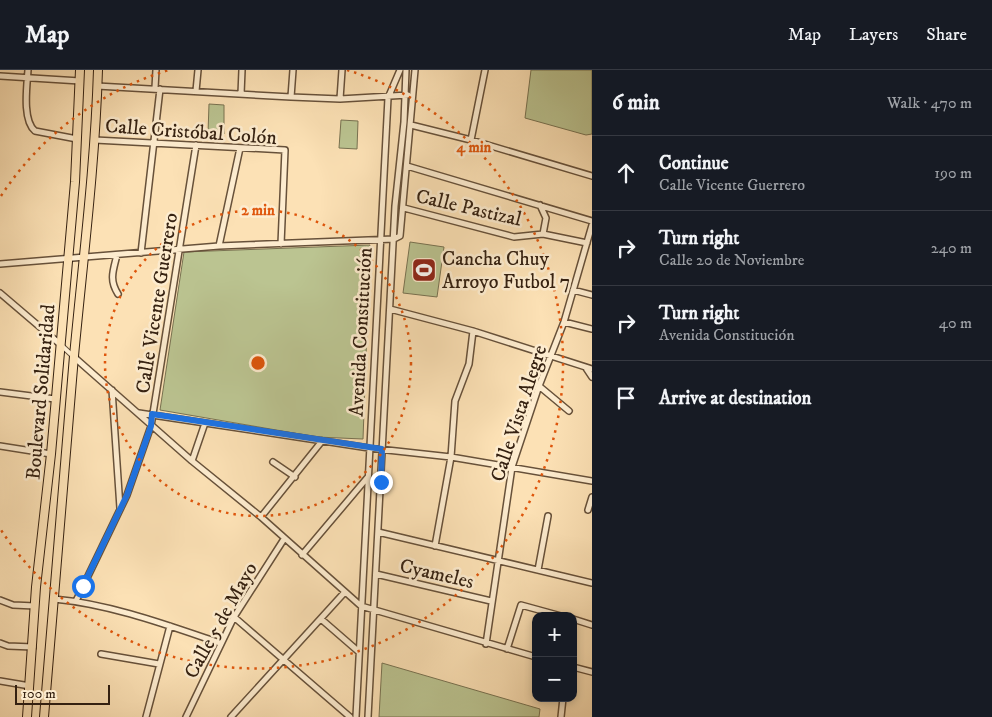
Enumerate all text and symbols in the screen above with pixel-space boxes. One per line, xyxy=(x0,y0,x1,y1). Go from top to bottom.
text: Map xyxy=(25,20,69,50)
text: Map xyxy=(788,24,821,46)
text: Layers xyxy=(849,24,898,46)
text: Share xyxy=(926,24,967,46)
text: 6 min xyxy=(612,90,660,116)
text: Walk · 470 m xyxy=(887,93,972,113)
street label: Calle Cristóbal Colón xyxy=(104,114,278,151)
text: 4 min xyxy=(456,138,492,157)
text: Continue xyxy=(659,152,729,175)
icon: ahead xyxy=(612,159,640,187)
text: 190 m xyxy=(934,163,972,183)
text: Calle Vicente Guerrero xyxy=(659,175,805,195)
street label: Calle Pastizal xyxy=(413,184,524,233)
text: 2 min xyxy=(241,201,275,220)
street label: Calle Vicente Guerrero xyxy=(131,211,184,395)
text: Turn right xyxy=(659,227,739,250)
icon: right xyxy=(612,234,640,262)
text: 240 m xyxy=(931,238,972,258)
street label: Avenida Constitución xyxy=(345,246,378,417)
place label: Cancha Chuy Arroyo Futbol 7 xyxy=(442,247,570,295)
text: Calle 20 de Noviembre xyxy=(659,250,804,270)
sports icon: Cancha Chuy Arroyo Futbol 7 xyxy=(411,257,437,283)
text: Turn right xyxy=(659,302,739,325)
street label: Boulevard Solidaridad xyxy=(21,303,62,481)
icon: right xyxy=(612,309,640,337)
text: 40 m xyxy=(939,313,972,333)
text: Avenida Constitución xyxy=(659,325,795,345)
street label: Calle Vista Alegre xyxy=(486,342,553,485)
centre of rings xyxy=(249,354,267,372)
icon: arrive xyxy=(612,384,640,412)
text: Arrive at destination xyxy=(659,387,811,410)
route end xyxy=(370,471,393,494)
street label: Cyameles xyxy=(397,554,476,595)
street label: Calle 5 de Mayo xyxy=(179,558,263,683)
route start xyxy=(72,575,95,598)
map controls xyxy=(532,612,577,702)
button: + xyxy=(532,612,577,657)
button: − xyxy=(532,657,577,702)
scale bar xyxy=(15,682,110,705)
text: 100 m xyxy=(22,685,56,703)

